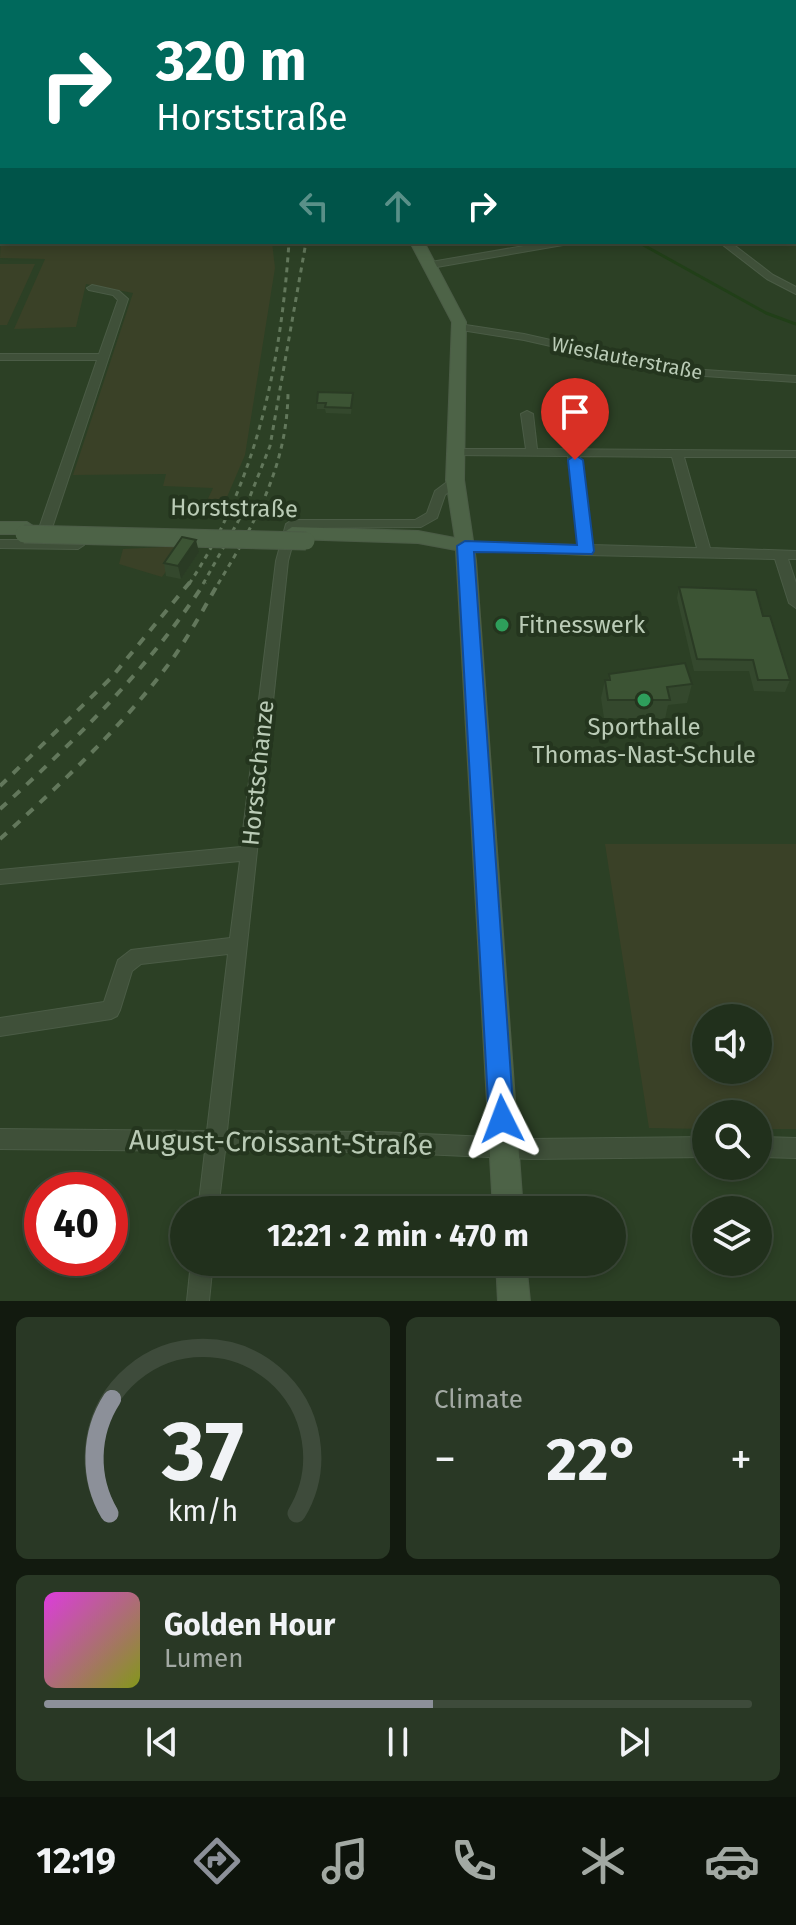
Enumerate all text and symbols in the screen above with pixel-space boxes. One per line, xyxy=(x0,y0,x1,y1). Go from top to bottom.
text: 320 m xyxy=(156,28,307,95)
icon: right xyxy=(24,32,128,136)
text: Horststraße xyxy=(156,96,348,140)
icon: left xyxy=(292,184,336,228)
icon: ahead xyxy=(376,184,420,228)
icon: right xyxy=(460,184,504,228)
street label: Wieslauterstraße xyxy=(550,332,704,384)
pin xyxy=(541,378,609,460)
icon: arrive xyxy=(553,390,597,434)
street label: Horststraße xyxy=(170,493,298,523)
place label: Fitnesswerk xyxy=(518,611,646,639)
marker: Fitnesswerk xyxy=(493,616,511,634)
marker: Sporthalle Thomas-Nast-Schule xyxy=(635,691,653,709)
street label: Horstschanze xyxy=(236,699,280,847)
place label: Sporthalle Thomas-Nast-Schule xyxy=(532,713,756,769)
map controls xyxy=(692,1004,772,1276)
button: sound xyxy=(692,1004,772,1084)
position arrow xyxy=(460,1077,544,1161)
button: search xyxy=(692,1100,772,1180)
street label: August-Croissant-Straße xyxy=(129,1123,433,1162)
speed limit sign: 40 xyxy=(24,1172,128,1276)
button: layers xyxy=(692,1196,772,1276)
text: 12:21 · 2 min · 470 m xyxy=(267,1218,529,1254)
text: Climate xyxy=(434,1384,523,1415)
text: 37 xyxy=(161,1402,244,1502)
text: 22° xyxy=(546,1424,640,1496)
text: − xyxy=(434,1433,456,1486)
text: + xyxy=(730,1433,752,1486)
text: km/h xyxy=(168,1494,238,1529)
text: Golden Hour xyxy=(164,1607,335,1643)
text: Lumen xyxy=(164,1643,243,1674)
icon: previous xyxy=(140,1720,184,1764)
icon: pause xyxy=(376,1720,420,1764)
icon: next xyxy=(612,1720,656,1764)
icon: directions xyxy=(189,1833,245,1889)
icon: music xyxy=(317,1833,373,1889)
icon: phone xyxy=(446,1833,502,1889)
icon: climate xyxy=(575,1833,631,1889)
icon: car xyxy=(704,1833,760,1889)
text: 12:19 xyxy=(36,1839,116,1883)

